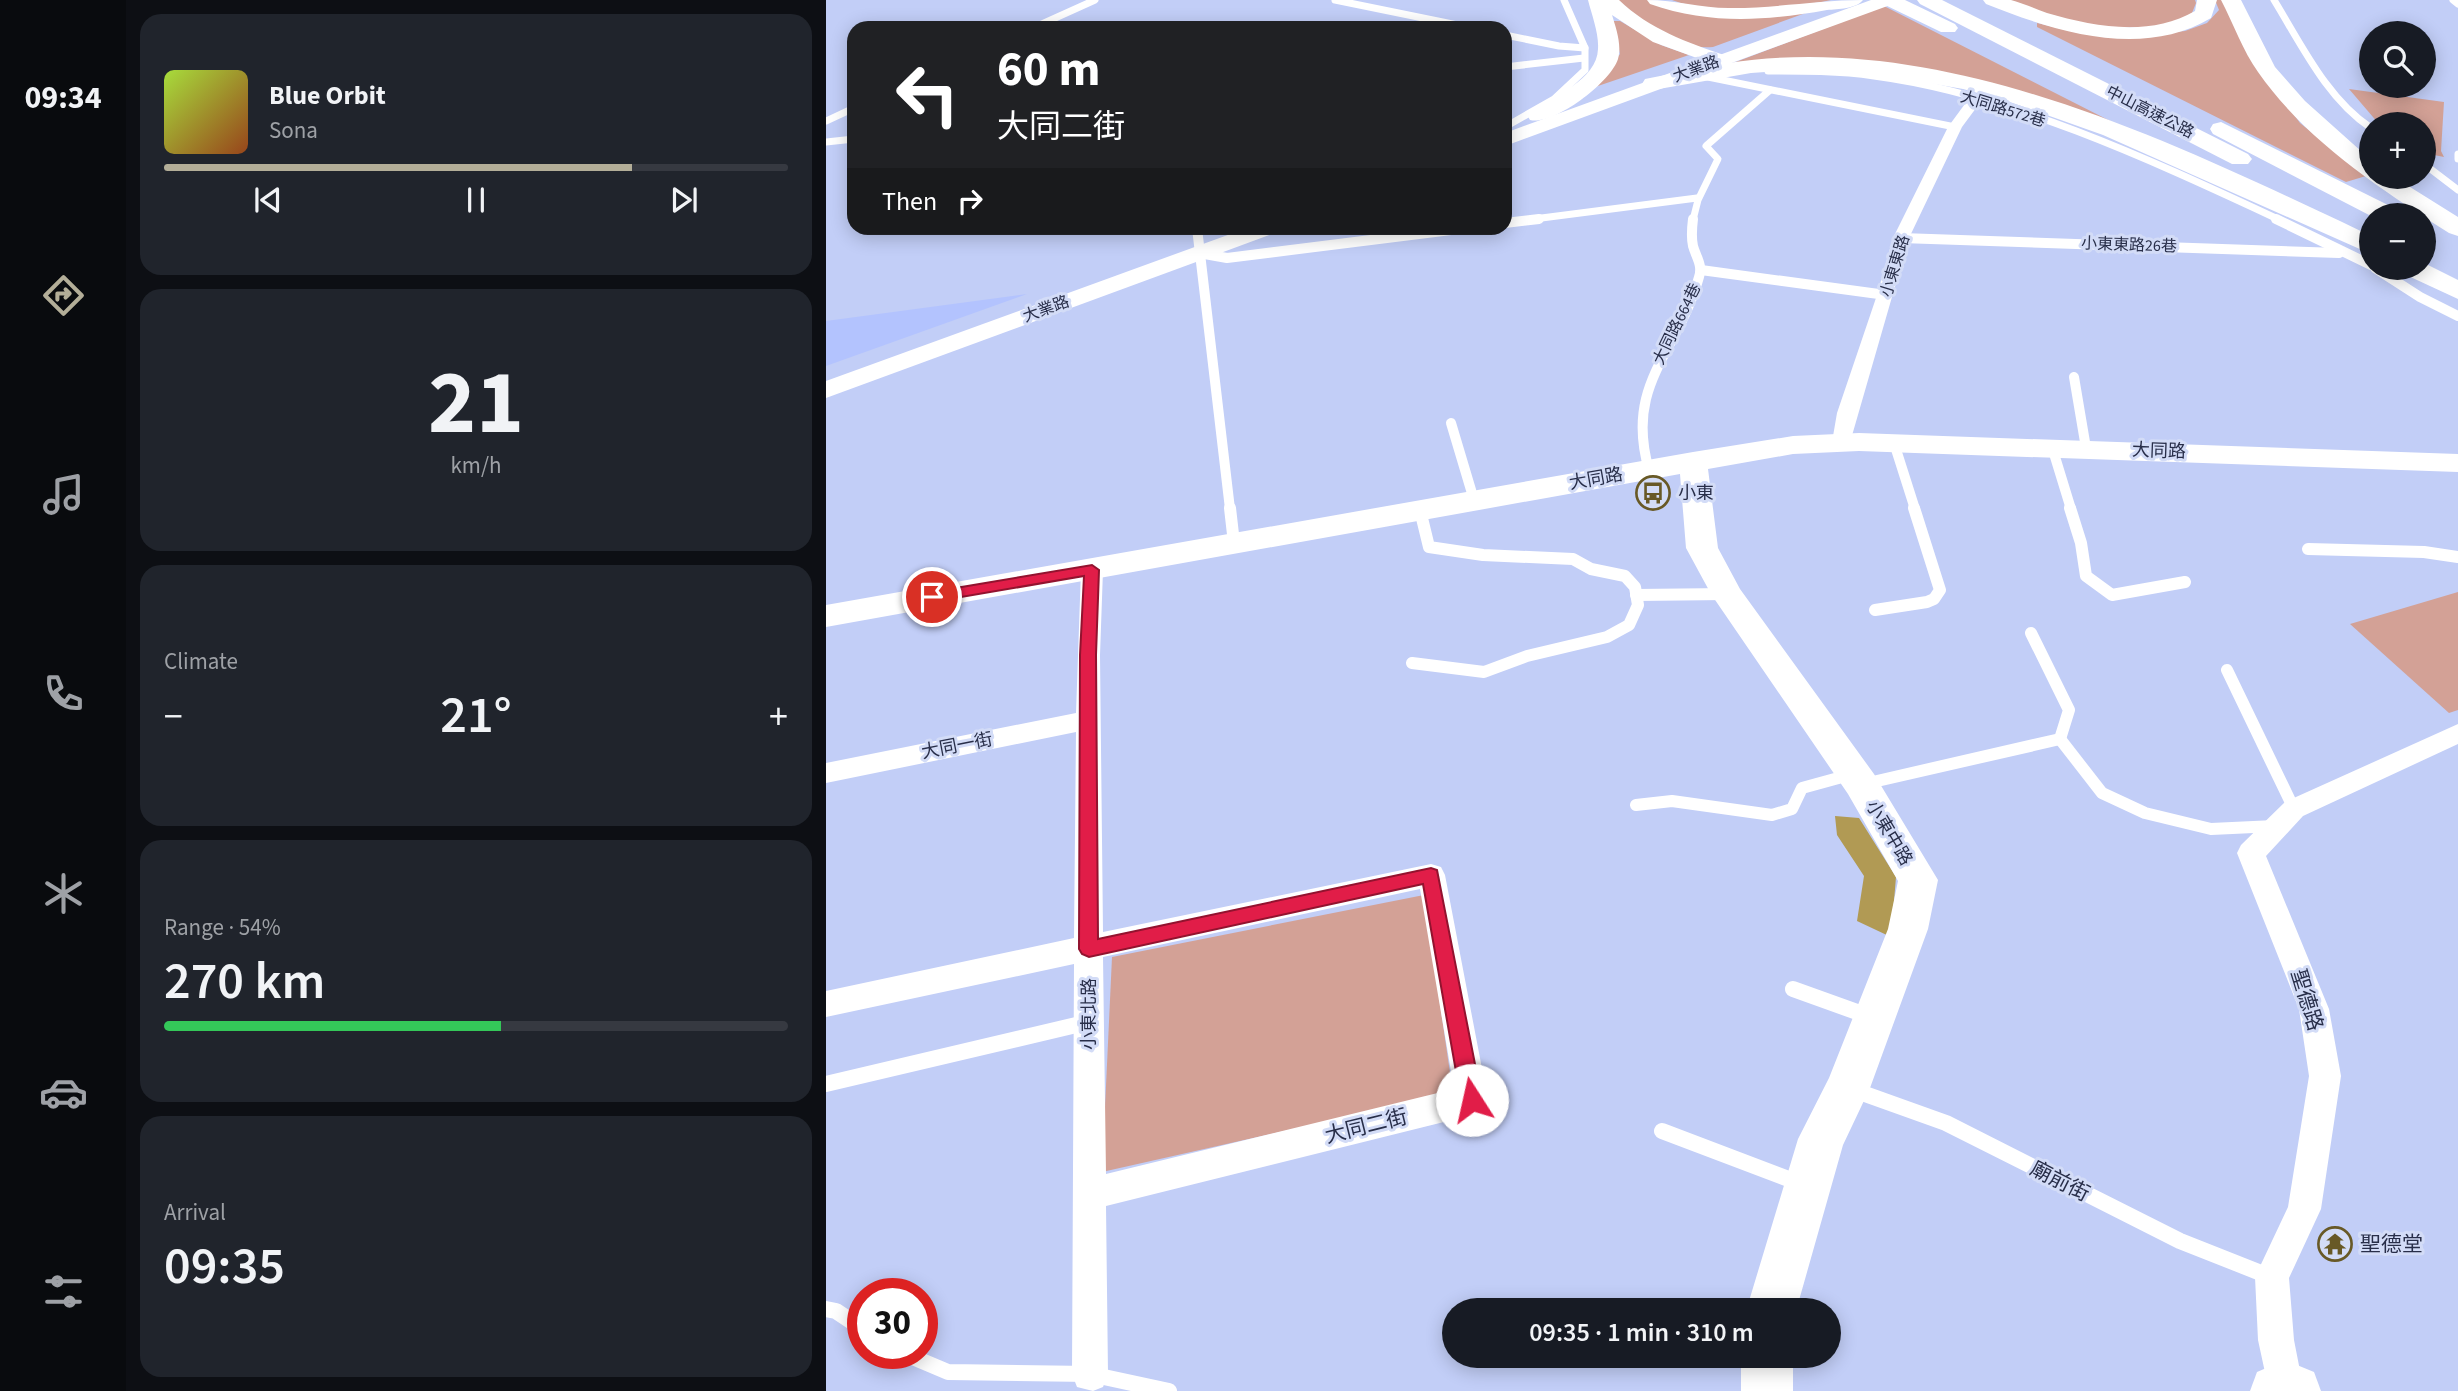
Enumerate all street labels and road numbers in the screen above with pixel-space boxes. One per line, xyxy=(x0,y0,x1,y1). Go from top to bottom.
street label: 大業路 xyxy=(1670,50,1722,88)
street label: 中山高速公路 xyxy=(2102,80,2198,144)
street label: 大同路572巷 xyxy=(1958,86,2048,132)
street label: 小東東路 xyxy=(1875,232,1915,300)
street label: 小東東路26巷 xyxy=(2081,232,2177,258)
street label: 大同路664巷 xyxy=(1648,280,1706,368)
street label: 大業路 xyxy=(1020,290,1072,328)
street label: 大同路 xyxy=(2132,438,2186,464)
street label: 大同路 xyxy=(1567,462,1625,496)
street label: 大同一街 xyxy=(919,727,995,765)
street label: 小東中路 xyxy=(1860,796,1918,870)
street label: 聖德路 xyxy=(2283,965,2331,1035)
street label: 小東北路 xyxy=(1077,978,1102,1050)
street label: 大同二街 xyxy=(1322,1101,1410,1151)
street label: 廟前街 xyxy=(2025,1153,2095,1209)

